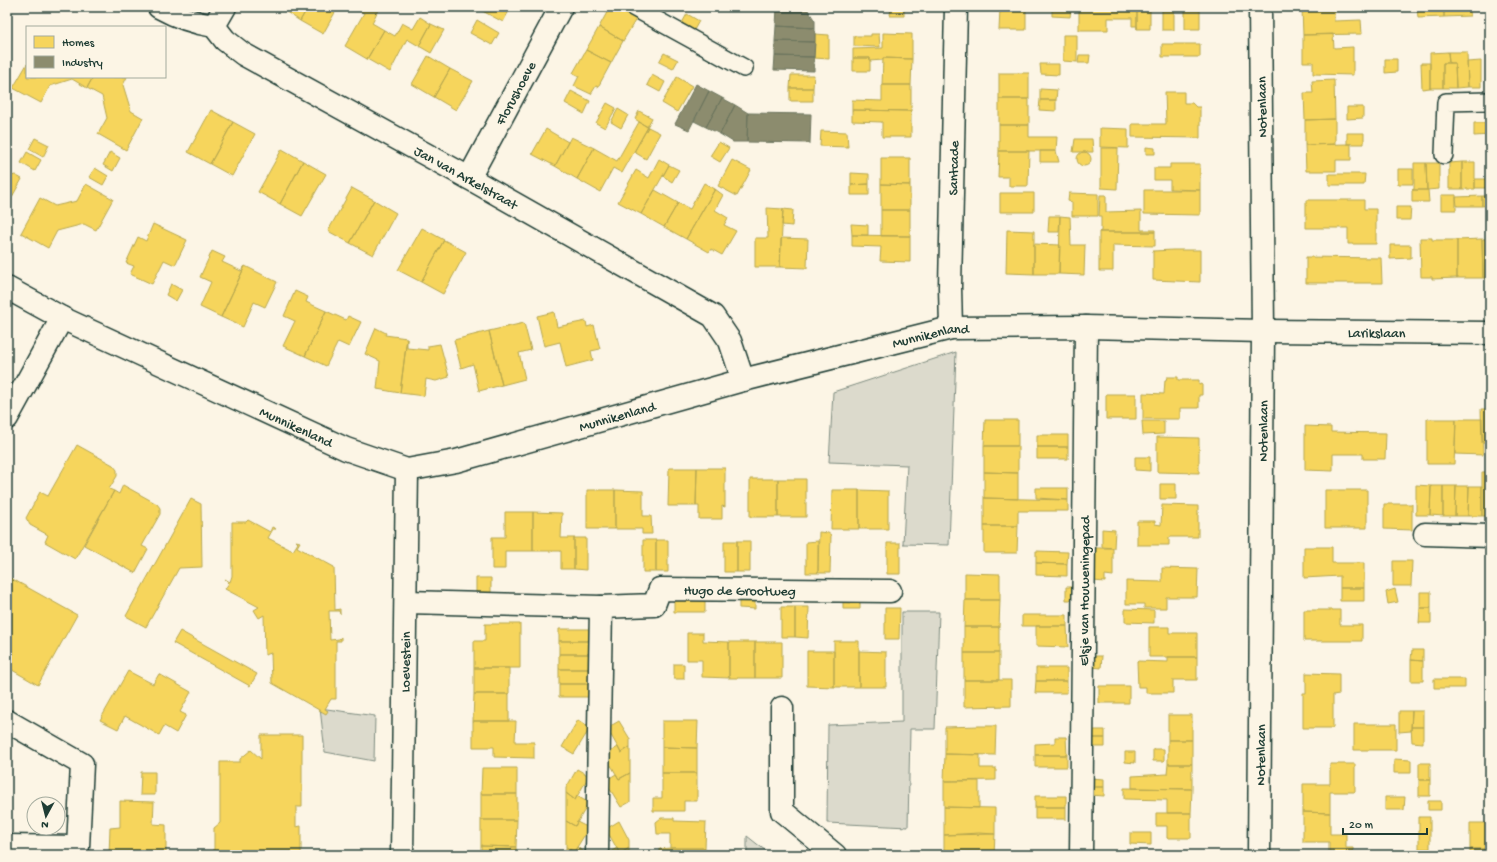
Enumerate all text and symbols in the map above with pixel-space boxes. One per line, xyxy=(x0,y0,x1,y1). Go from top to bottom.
legend xyxy=(26,26,166,78)
text: Homes xyxy=(62,37,95,51)
text: Industry xyxy=(62,57,103,71)
street label: Florushoeve xyxy=(493,58,542,129)
street label: Notenlaan xyxy=(1254,76,1273,138)
street label: Santcade xyxy=(946,140,964,196)
street label: Jan van Arkelstraat xyxy=(410,143,521,215)
street label: Munnikenland xyxy=(891,321,971,353)
street label: Larikslaan xyxy=(1348,326,1406,343)
street label: Munnikenland xyxy=(578,399,659,437)
street label: Notenlaan xyxy=(1256,400,1273,462)
street label: Munnikenland xyxy=(256,404,336,453)
street label: Elsje van Houweningepad xyxy=(1077,514,1095,666)
street label: Hugo de Grootweg xyxy=(684,583,796,601)
street label: Loevestein xyxy=(398,631,416,693)
street label: Notenlaan xyxy=(1254,724,1271,786)
north arrow xyxy=(26,796,66,836)
scale bar xyxy=(1343,810,1427,836)
text: N xyxy=(41,818,49,830)
text: 20 m xyxy=(1349,819,1374,833)

